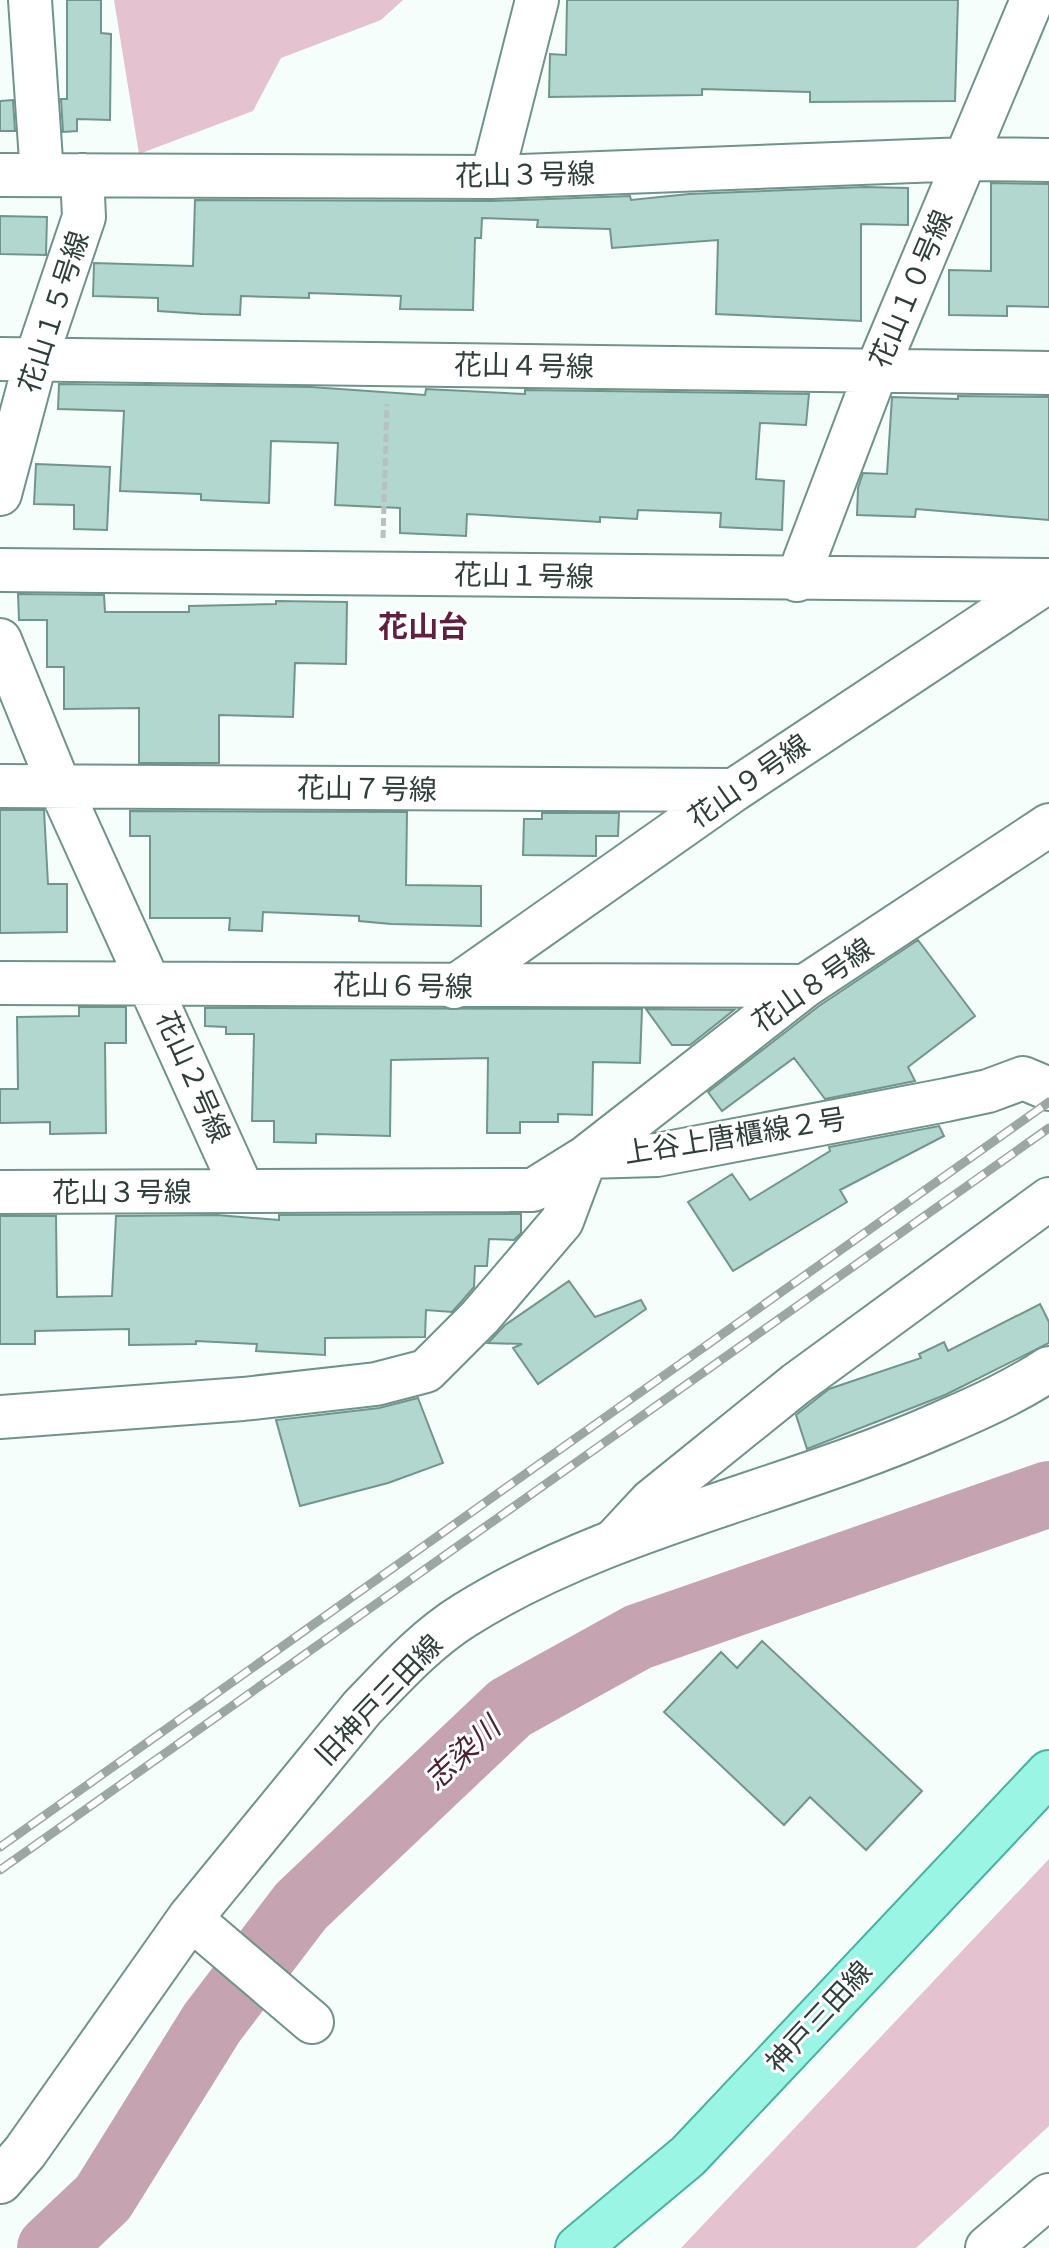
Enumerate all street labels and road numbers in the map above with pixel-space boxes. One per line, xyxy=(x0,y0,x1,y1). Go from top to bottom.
street label: 花山３号線 xyxy=(455,157,595,193)
street label: 花山１０号線 xyxy=(863,205,959,373)
street label: 花山１５号線 xyxy=(12,227,96,397)
street label: 花山４号線 xyxy=(454,348,594,384)
street label: 花山１号線 xyxy=(454,558,594,594)
street label: 花山９号線 xyxy=(682,727,816,835)
street label: 花山７号線 xyxy=(297,771,437,807)
street label: 花山８号線 xyxy=(746,931,880,1039)
street label: 花山６号線 xyxy=(333,968,473,1004)
street label: 花山２号線 xyxy=(149,1006,237,1148)
street label: 上谷上唐櫃線２号 xyxy=(622,1102,848,1170)
street label: 花山３号線 xyxy=(52,1176,192,1209)
street label: 旧神戸三田線 xyxy=(309,1628,449,1772)
street label: 神戸三田線 xyxy=(759,1955,879,2079)

